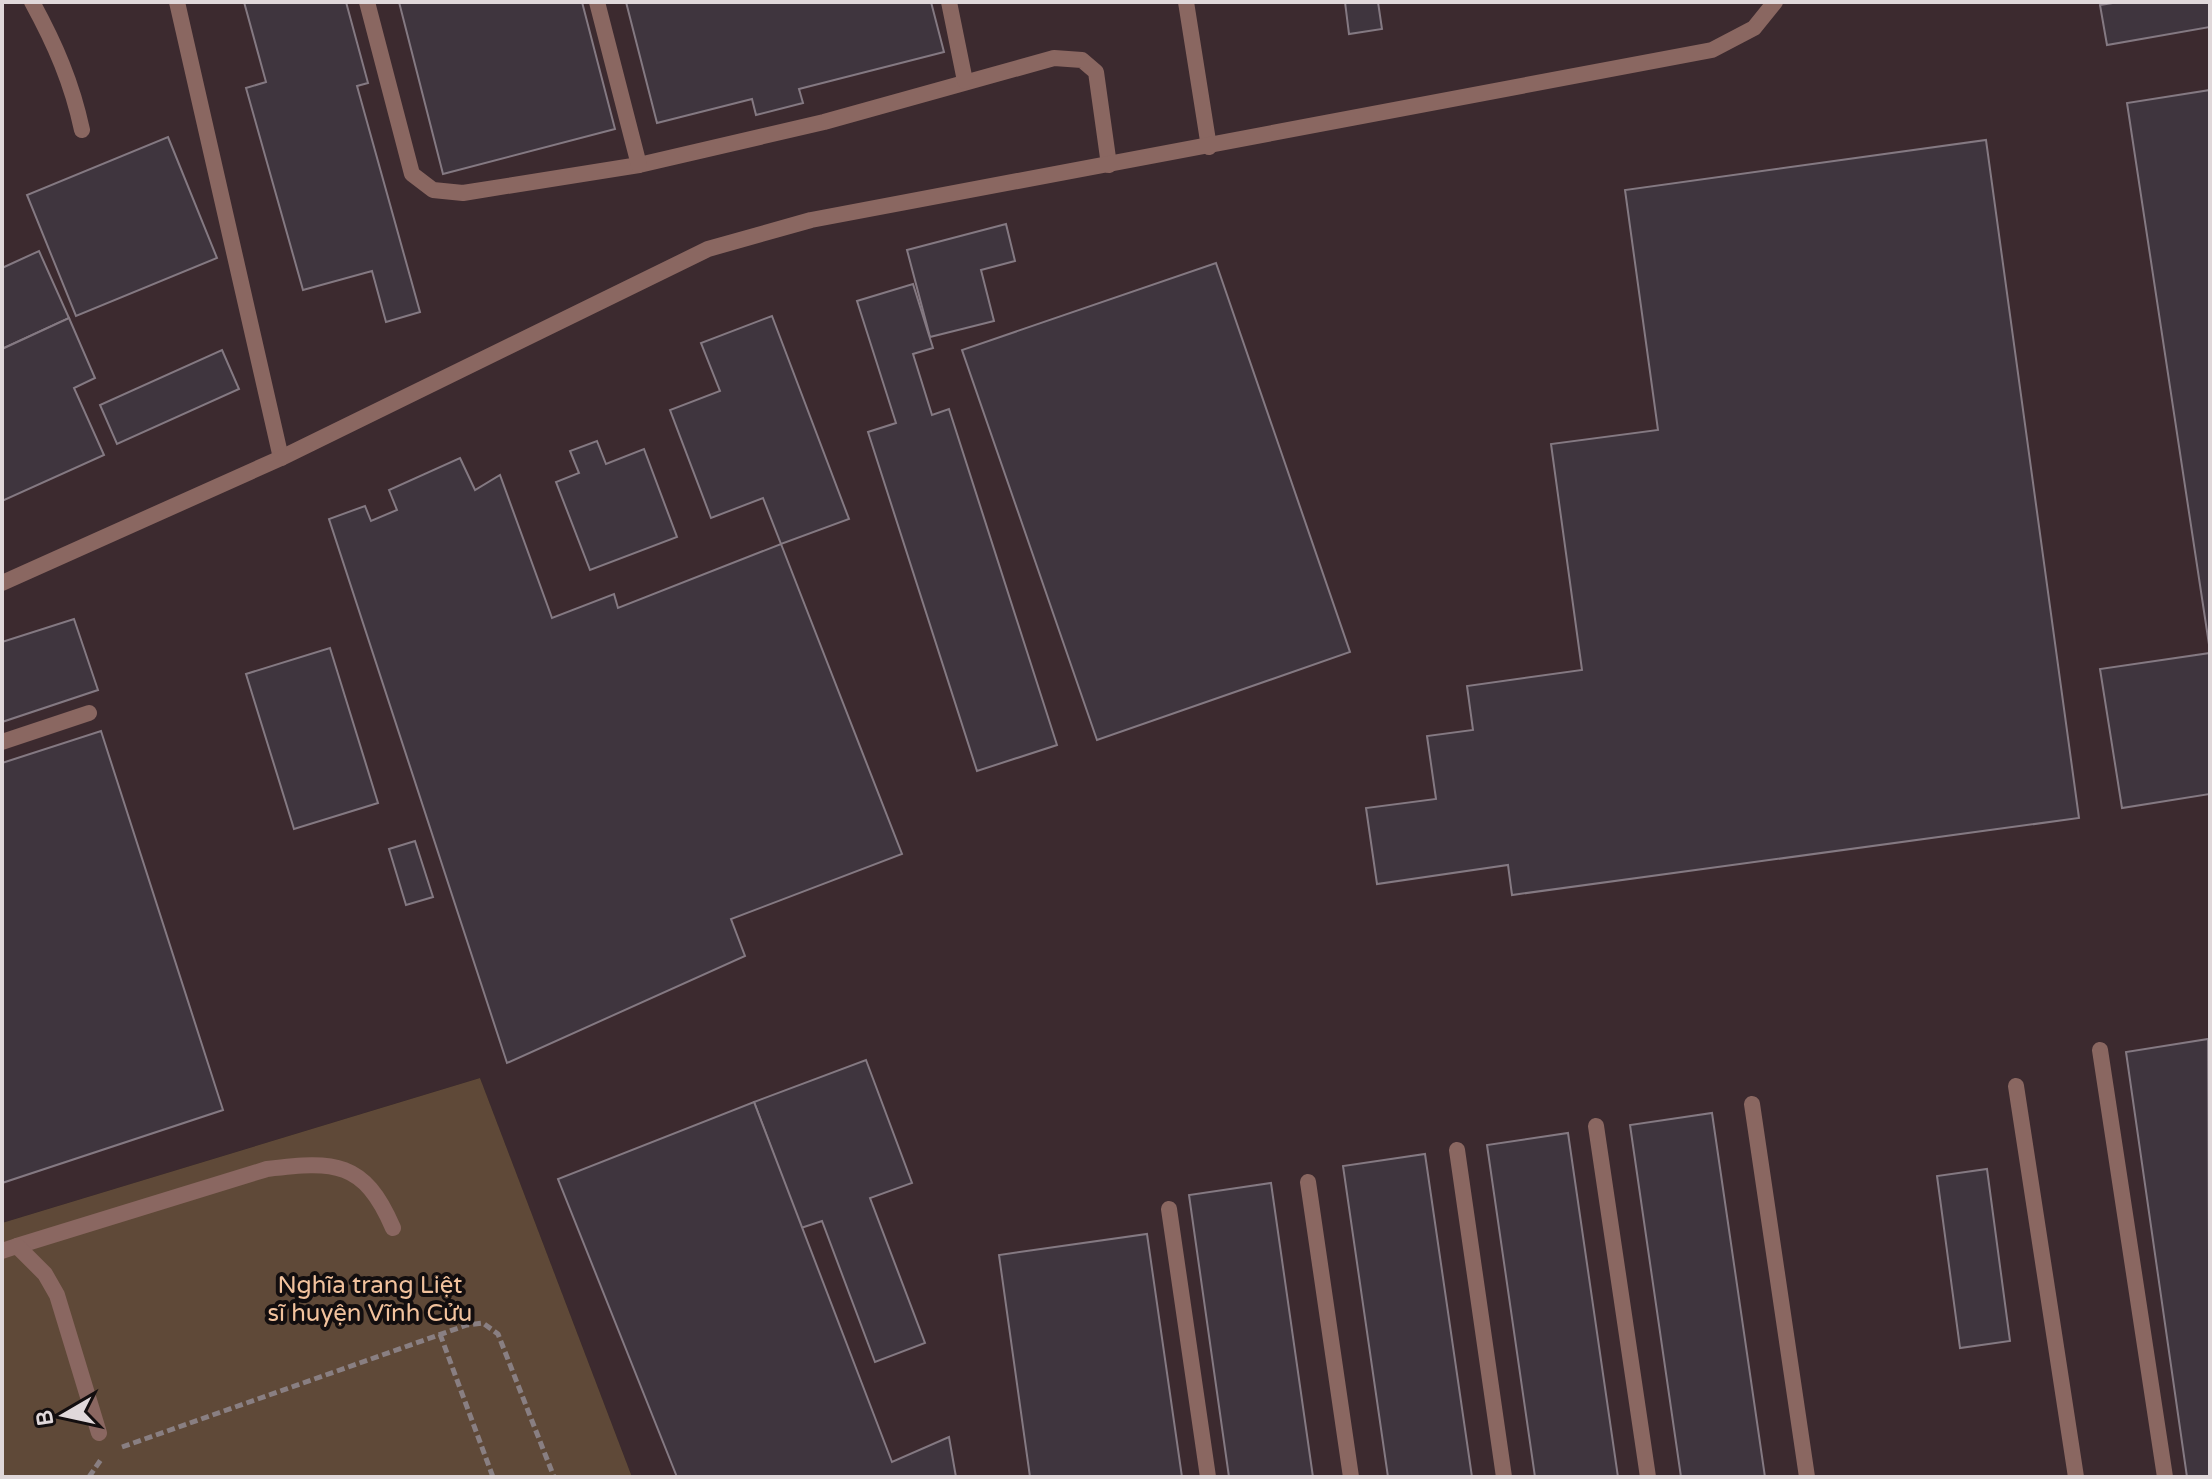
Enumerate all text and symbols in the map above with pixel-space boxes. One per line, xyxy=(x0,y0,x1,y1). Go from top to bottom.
park label: Nghĩa trang Liệt sĩ huyện Vĩnh Cửu xyxy=(268,1271,472,1328)
north arrow xyxy=(24,1375,104,1455)
text: B xyxy=(31,1408,59,1428)

